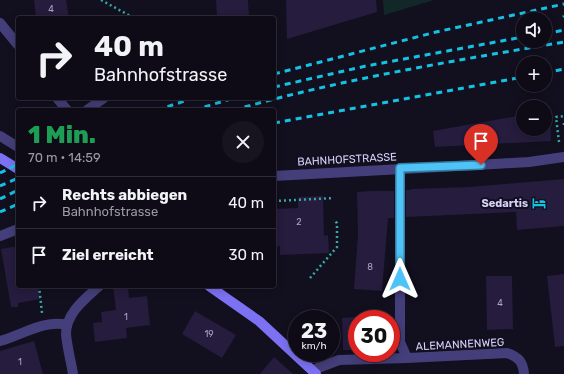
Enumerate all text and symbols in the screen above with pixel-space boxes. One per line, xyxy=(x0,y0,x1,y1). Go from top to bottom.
house number: 4 xyxy=(48,4,54,14)
map controls xyxy=(516,12,552,136)
button: sound xyxy=(516,12,552,48)
text: 40 m xyxy=(94,30,164,63)
icon: right xyxy=(28,32,80,84)
button: + xyxy=(516,56,552,92)
text: Bahnhofstrasse xyxy=(94,64,227,86)
button: − xyxy=(516,100,552,136)
text: 1 Min. xyxy=(28,121,96,149)
button: close xyxy=(222,121,264,163)
pin xyxy=(464,124,498,165)
icon: arrive xyxy=(470,130,492,152)
text: 70 m · 14:59 xyxy=(28,150,101,165)
street label: BAHNHOFSTRASSE xyxy=(297,150,397,169)
text: Rechts abbiegen xyxy=(62,186,187,204)
icon: right xyxy=(28,192,50,214)
text: 40 m xyxy=(228,194,264,212)
hotel icon: Sedartis xyxy=(531,195,547,211)
place label: Sedartis xyxy=(481,197,528,210)
text: Bahnhofstrasse xyxy=(62,204,158,219)
house number: 2 xyxy=(296,217,302,227)
icon: arrive xyxy=(28,244,50,266)
text: Ziel erreicht xyxy=(62,246,154,264)
text: 30 m xyxy=(228,246,264,264)
position arrow xyxy=(379,258,421,300)
house number: 8 xyxy=(367,262,373,272)
house number: 4 xyxy=(497,298,503,308)
speed limit sign: 30 xyxy=(348,310,400,362)
house number: 1 xyxy=(124,312,128,322)
text: 23 xyxy=(301,319,327,343)
house number: 19 xyxy=(204,329,214,339)
street label: ALEMANNENWEG xyxy=(415,336,505,353)
text: km/h xyxy=(302,340,326,352)
house number: 1 xyxy=(18,357,22,367)

